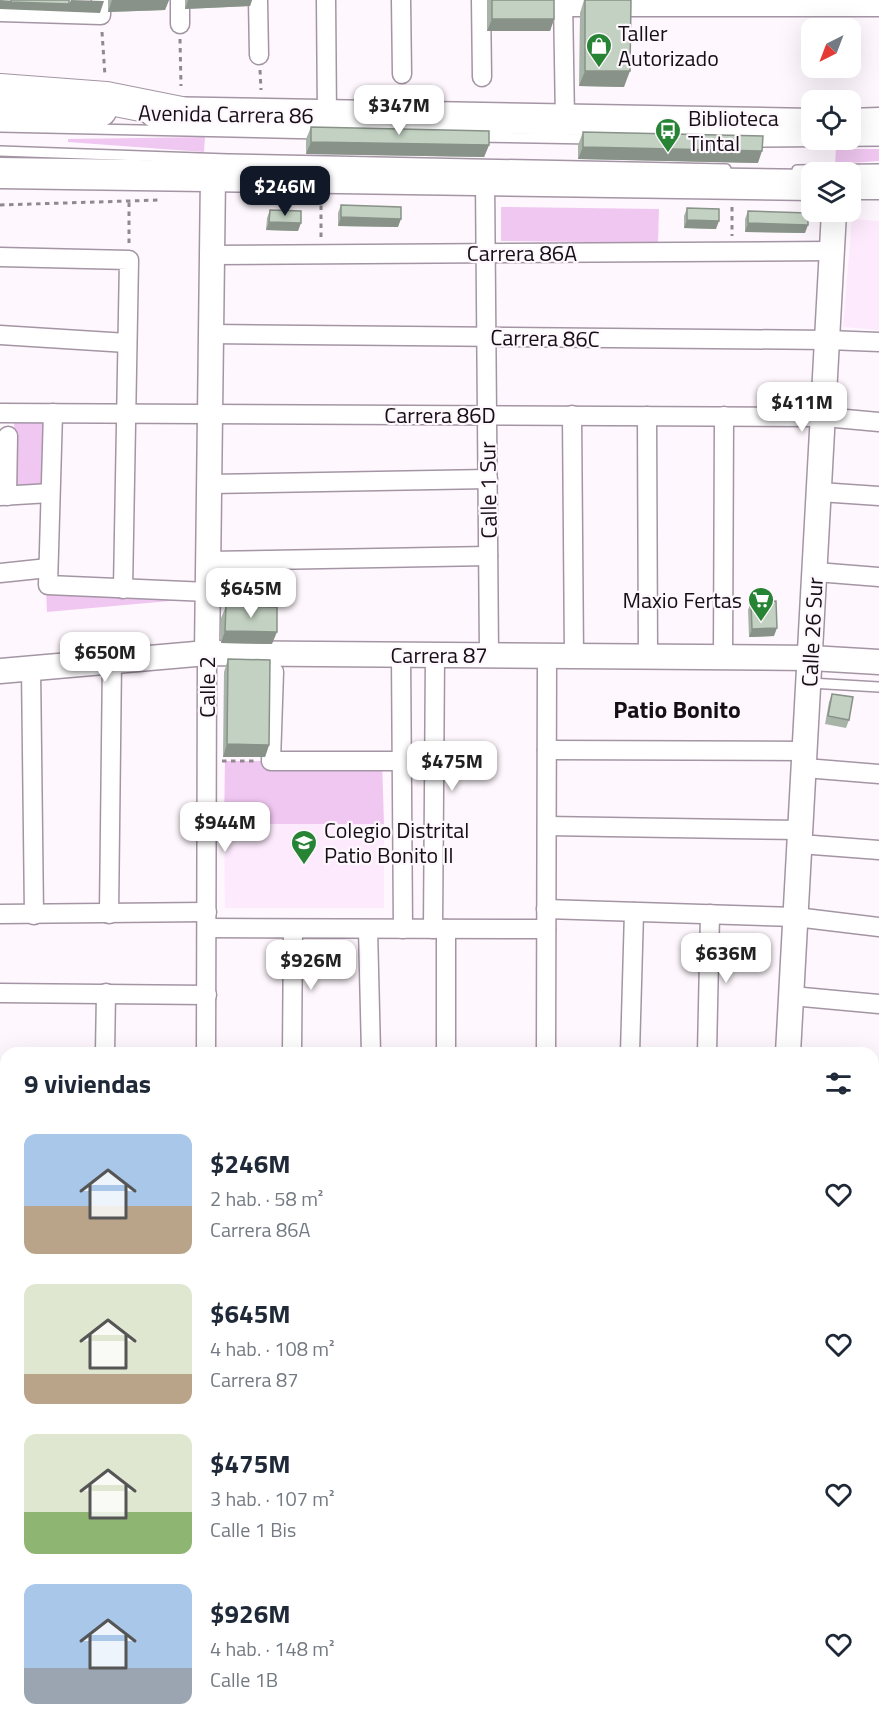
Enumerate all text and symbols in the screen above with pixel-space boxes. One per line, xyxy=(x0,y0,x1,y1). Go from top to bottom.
place label: Taller Autorizado xyxy=(618,16,719,75)
north arrow xyxy=(801,18,861,78)
map controls xyxy=(801,18,861,222)
shop icon: Taller Autorizado xyxy=(584,31,614,69)
pin: $347M xyxy=(357,85,441,136)
text: $347M xyxy=(368,89,430,120)
button: locate xyxy=(801,90,861,150)
street label: Avenida Carrera 86 xyxy=(138,95,314,133)
place label: Biblioteca Tintal xyxy=(688,101,779,160)
bus stop icon: Biblioteca Tintal xyxy=(653,116,683,154)
button: layers xyxy=(801,162,861,222)
pin: $246M xyxy=(243,166,327,217)
text: $246M xyxy=(254,170,316,201)
street label: Carrera 86A xyxy=(467,236,577,270)
street label: Carrera 86C xyxy=(490,320,600,356)
pin: $411M xyxy=(760,382,844,433)
text: $411M xyxy=(771,386,833,417)
street label: Carrera 86D xyxy=(384,398,496,432)
street label: Calle 1 Sur xyxy=(470,441,506,539)
pin: $645M xyxy=(209,568,293,619)
text: $645M xyxy=(220,572,282,603)
street label: Calle 26 Sur xyxy=(792,576,832,688)
place label: Maxio Fertas xyxy=(622,583,742,617)
supermarket icon: Maxio Fertas xyxy=(746,585,776,623)
pin: $650M xyxy=(63,632,147,683)
text: $650M xyxy=(74,636,136,667)
street label: Carrera 87 xyxy=(390,638,488,672)
street label: Calle 2 xyxy=(190,656,224,718)
district label: Patio Bonito xyxy=(613,691,741,727)
pin: $475M xyxy=(410,741,494,792)
text: $475M xyxy=(421,745,483,776)
pin: $944M xyxy=(183,802,267,853)
text: $944M xyxy=(194,806,256,837)
place label: Colegio Distrital Patio Bonito II xyxy=(324,813,469,872)
school or university icon: Colegio Distrital Patio Bonito II xyxy=(289,828,319,866)
pin: $636M xyxy=(684,933,768,984)
text: $636M xyxy=(695,937,757,968)
pin: $926M xyxy=(269,940,353,991)
text: $926M xyxy=(280,944,342,975)
text: 9 viviendas xyxy=(24,1064,151,1103)
icon: filters xyxy=(822,1067,855,1100)
text: $246M xyxy=(210,1144,291,1183)
icon: home xyxy=(72,1158,144,1230)
icon: heart xyxy=(822,1178,855,1211)
text: 2 hab. · 58 m² xyxy=(210,1183,323,1214)
text: Carrera 86A xyxy=(210,1214,310,1245)
text: $645M xyxy=(210,1294,291,1333)
icon: home xyxy=(72,1308,144,1380)
icon: heart xyxy=(822,1328,855,1361)
text: 4 hab. · 108 m² xyxy=(210,1333,335,1364)
text: Carrera 87 xyxy=(210,1364,298,1395)
text: $475M xyxy=(210,1444,291,1483)
icon: home xyxy=(72,1458,144,1530)
icon: heart xyxy=(822,1478,855,1511)
text: 3 hab. · 107 m² xyxy=(210,1483,335,1514)
text: Calle 1 Bis xyxy=(210,1514,296,1545)
text: $926M xyxy=(210,1594,291,1633)
icon: home xyxy=(72,1608,144,1680)
icon: heart xyxy=(822,1628,855,1661)
text: 4 hab. · 148 m² xyxy=(210,1633,335,1664)
text: Calle 1B xyxy=(210,1664,278,1695)

